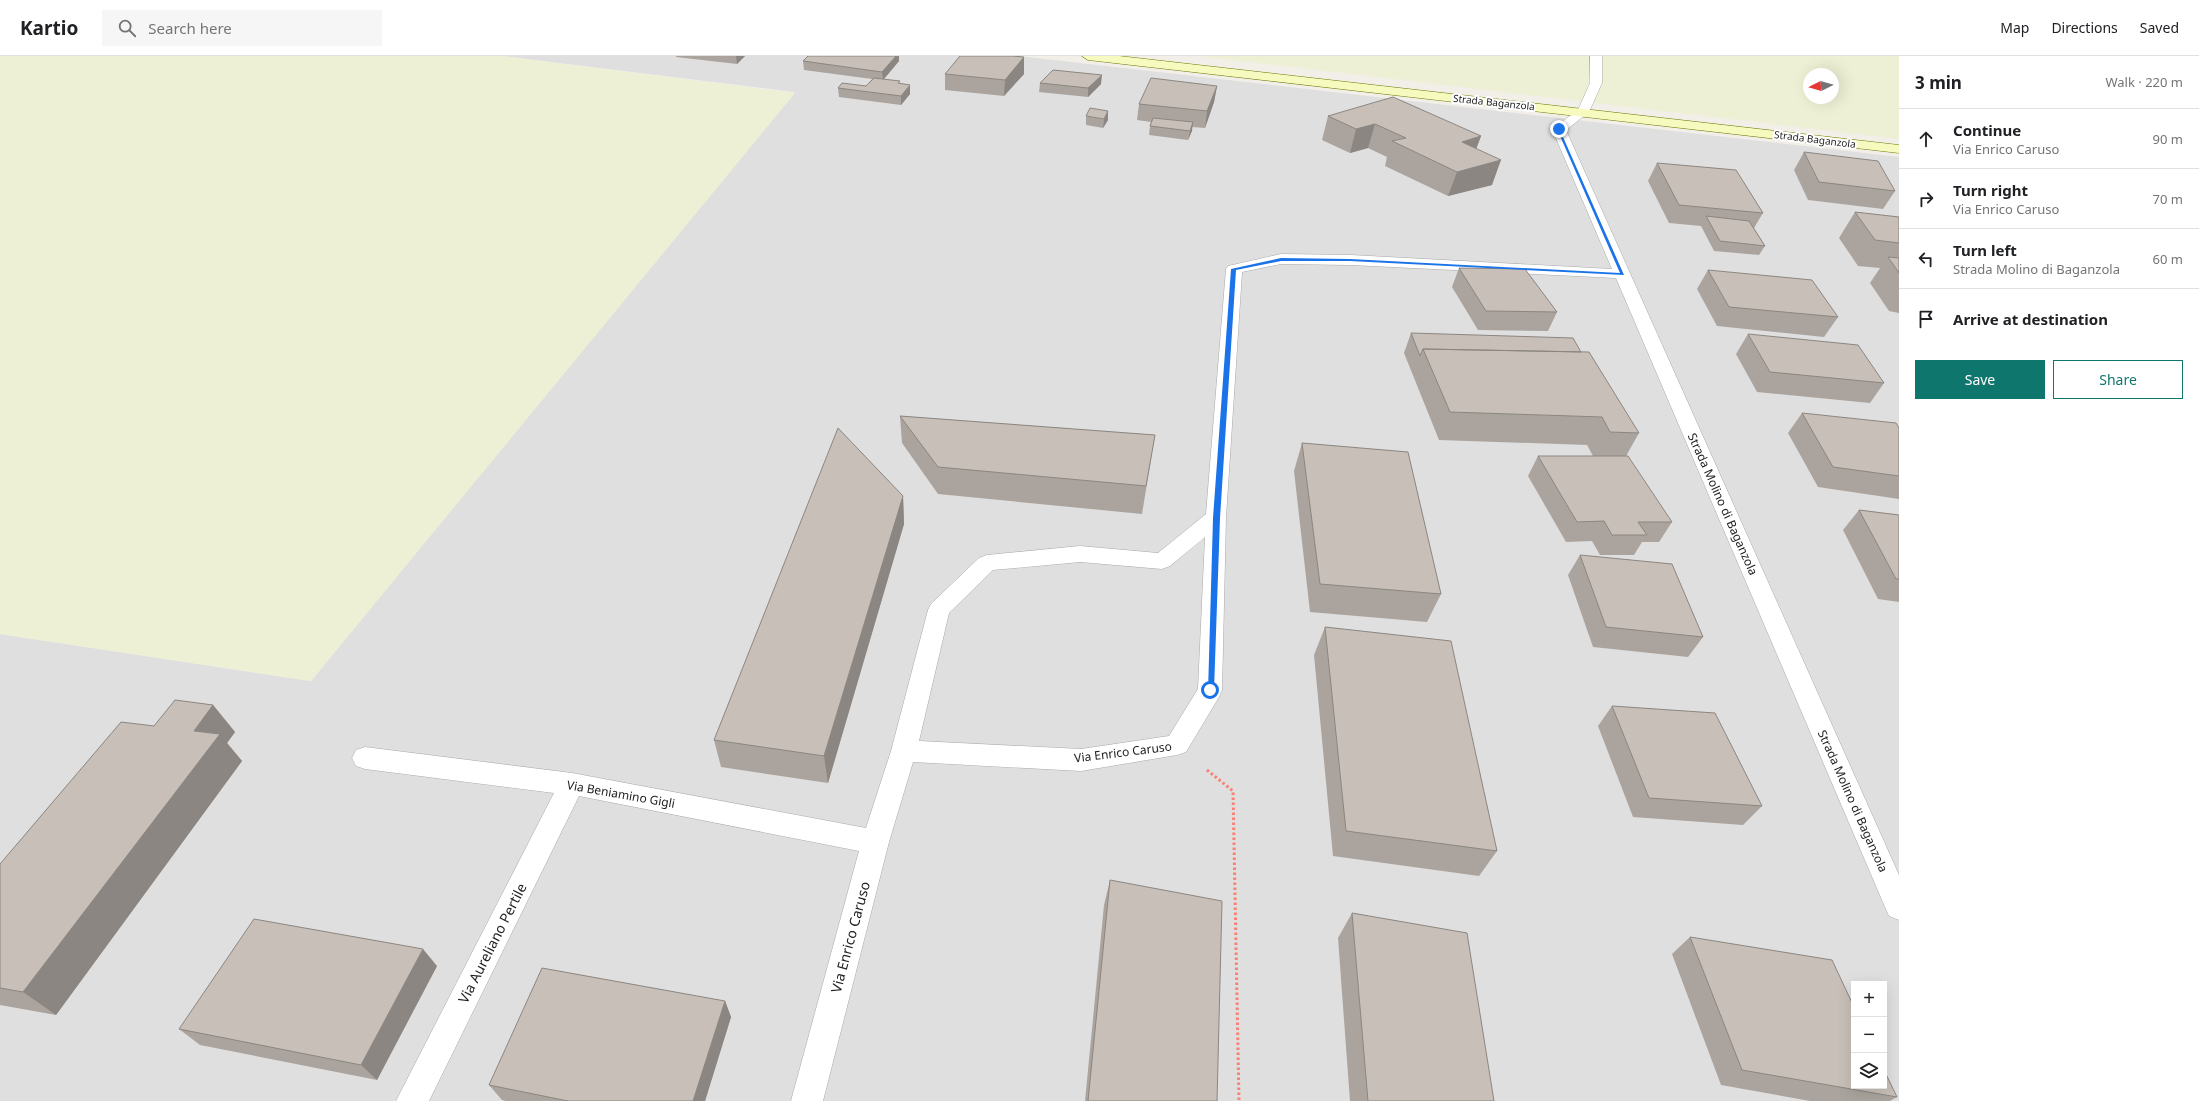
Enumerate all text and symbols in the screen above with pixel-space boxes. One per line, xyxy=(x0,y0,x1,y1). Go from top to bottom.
search box xyxy=(102,10,382,46)
text: Kartio xyxy=(20,15,78,41)
icon: search xyxy=(116,17,138,39)
text: Search here xyxy=(148,18,232,38)
text: Map xyxy=(2000,18,2029,37)
text: Directions xyxy=(2051,18,2118,37)
text: Saved xyxy=(2140,18,2179,37)
north arrow xyxy=(1803,68,1839,104)
text: 3 min xyxy=(1915,71,1962,94)
text: Walk · 220 m xyxy=(2105,73,2183,91)
street label: Strada Baganzola xyxy=(1452,91,1536,113)
route end xyxy=(1550,120,1568,138)
text: Continue xyxy=(1953,120,2021,140)
street label: Strada Baganzola xyxy=(1773,127,1857,151)
icon: ahead xyxy=(1915,128,1937,150)
text: 90 m xyxy=(2153,130,2183,148)
text: Via Enrico Caruso xyxy=(1953,140,2059,158)
text: Turn right xyxy=(1953,180,2028,200)
icon: right xyxy=(1915,188,1937,210)
text: 70 m xyxy=(2153,190,2183,208)
text: Via Enrico Caruso xyxy=(1953,200,2059,218)
text: Turn left xyxy=(1953,240,2017,260)
icon: left xyxy=(1915,248,1937,270)
text: 60 m xyxy=(2153,250,2183,268)
text: Strada Molino di Baganzola xyxy=(1953,260,2120,278)
icon: arrive xyxy=(1915,308,1937,330)
text: Arrive at destination xyxy=(1953,309,2108,329)
button: Save xyxy=(1915,360,2045,399)
button: Share xyxy=(2053,360,2183,399)
street label: Strada Molino di Baganzola xyxy=(1684,430,1762,578)
route start xyxy=(1201,681,1219,699)
street label: Strada Molino di Baganzola xyxy=(1814,727,1892,875)
street label: Via Enrico Caruso xyxy=(1073,738,1173,766)
street label: Via Beniamino Gigli xyxy=(566,776,676,812)
street label: Via Aureliano Pertile xyxy=(453,879,531,1006)
street label: Via Enrico Caruso xyxy=(826,879,874,995)
map controls xyxy=(1851,981,1887,1089)
button: + xyxy=(1851,981,1887,1017)
button: − xyxy=(1851,1017,1887,1053)
button: layers xyxy=(1851,1053,1887,1089)

